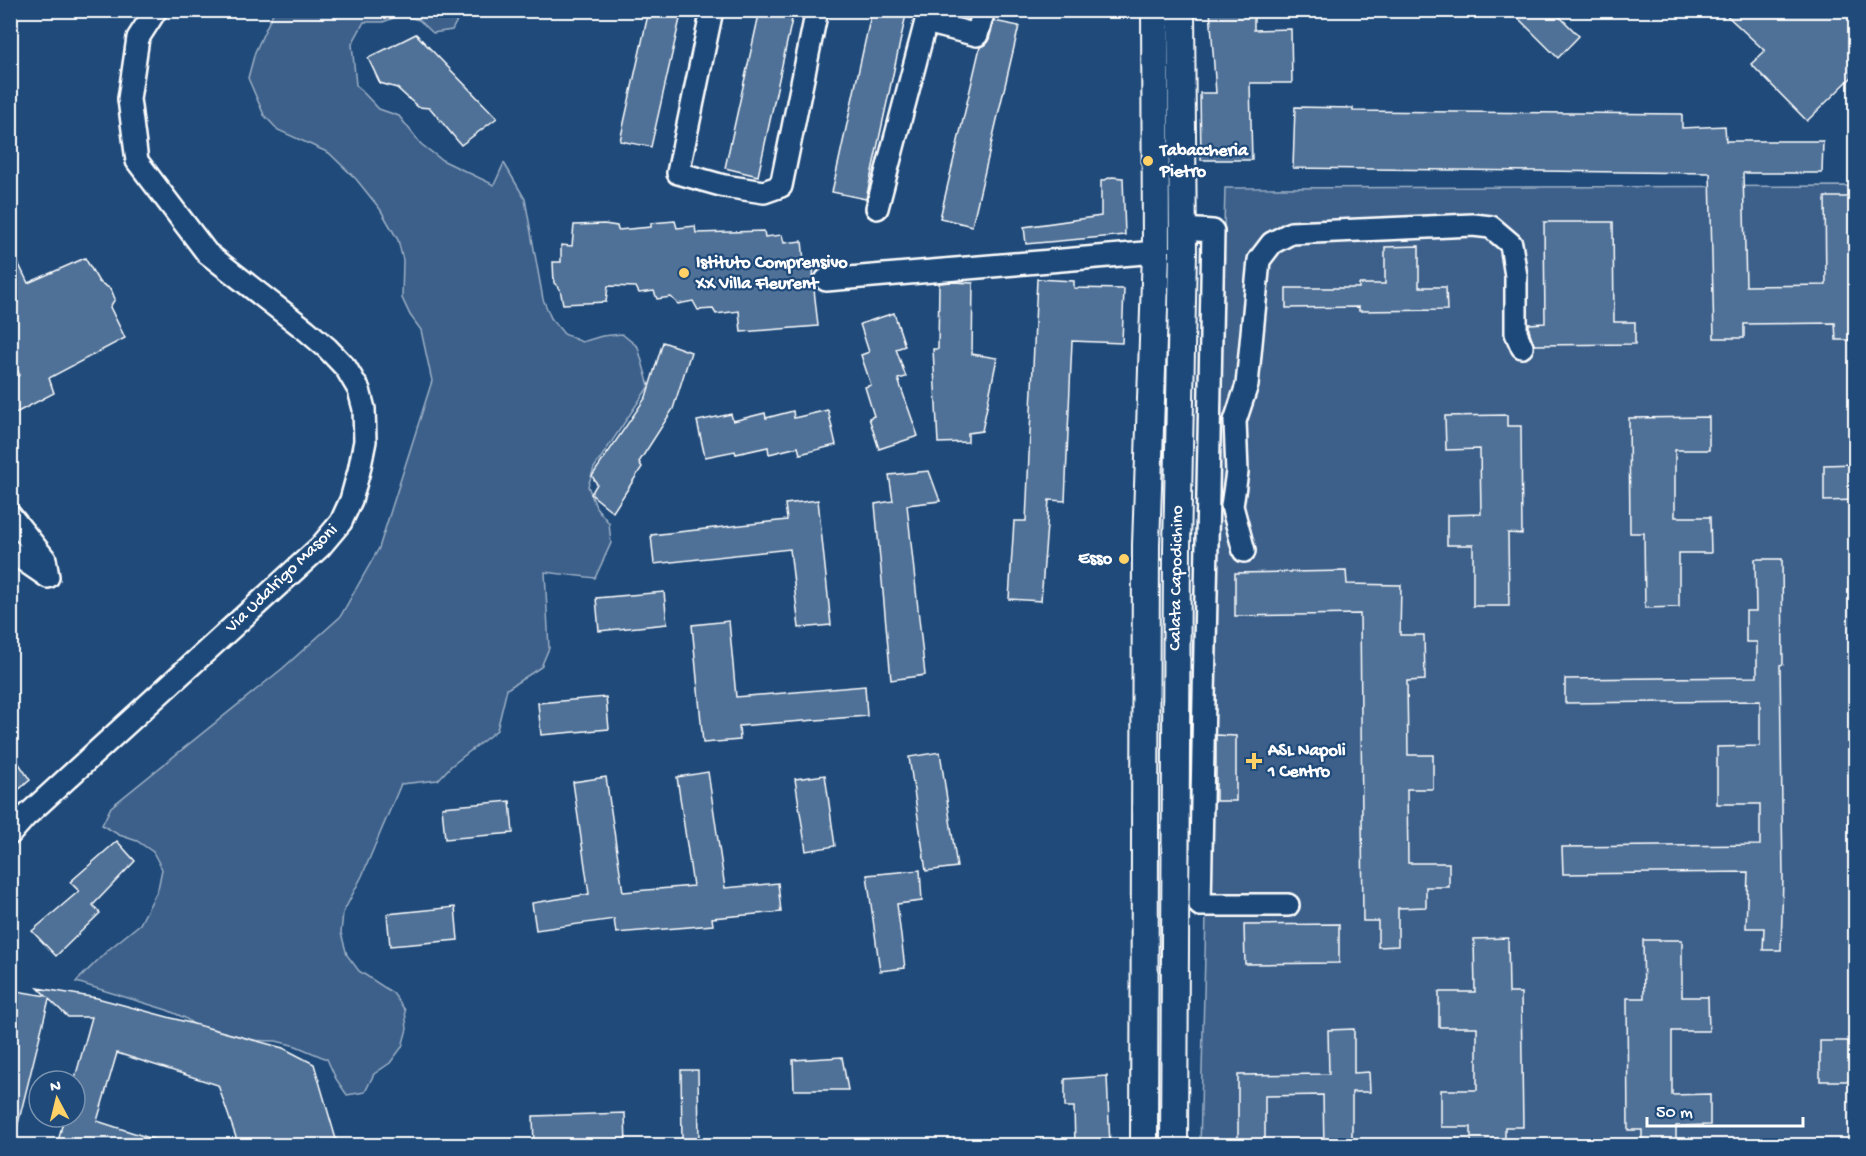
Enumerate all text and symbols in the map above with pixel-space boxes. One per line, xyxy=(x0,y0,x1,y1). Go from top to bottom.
place label: Tabaccheria Pietro xyxy=(1158,141,1249,183)
marker: Tabaccheria Pietro xyxy=(1141,154,1155,168)
place label: Istituto Comprensivo XX Villa Fleurent xyxy=(695,253,848,295)
marker: Istituto Comprensivo XX Villa Fleurent xyxy=(677,266,691,280)
street label: Calata Capodichino xyxy=(1165,505,1189,651)
street label: Via Udalrigo Masoni xyxy=(221,520,343,639)
place label: Esso xyxy=(1078,549,1113,570)
marker: Esso xyxy=(1117,552,1131,566)
place label: ASL Napoli 1 Centro xyxy=(1267,741,1346,783)
marker: ASL Napoli 1 Centro xyxy=(1245,752,1263,770)
north arrow xyxy=(27,1069,87,1129)
text: N xyxy=(49,1077,62,1098)
scale bar xyxy=(1647,1090,1803,1128)
text: 50 m xyxy=(1656,1103,1693,1124)

